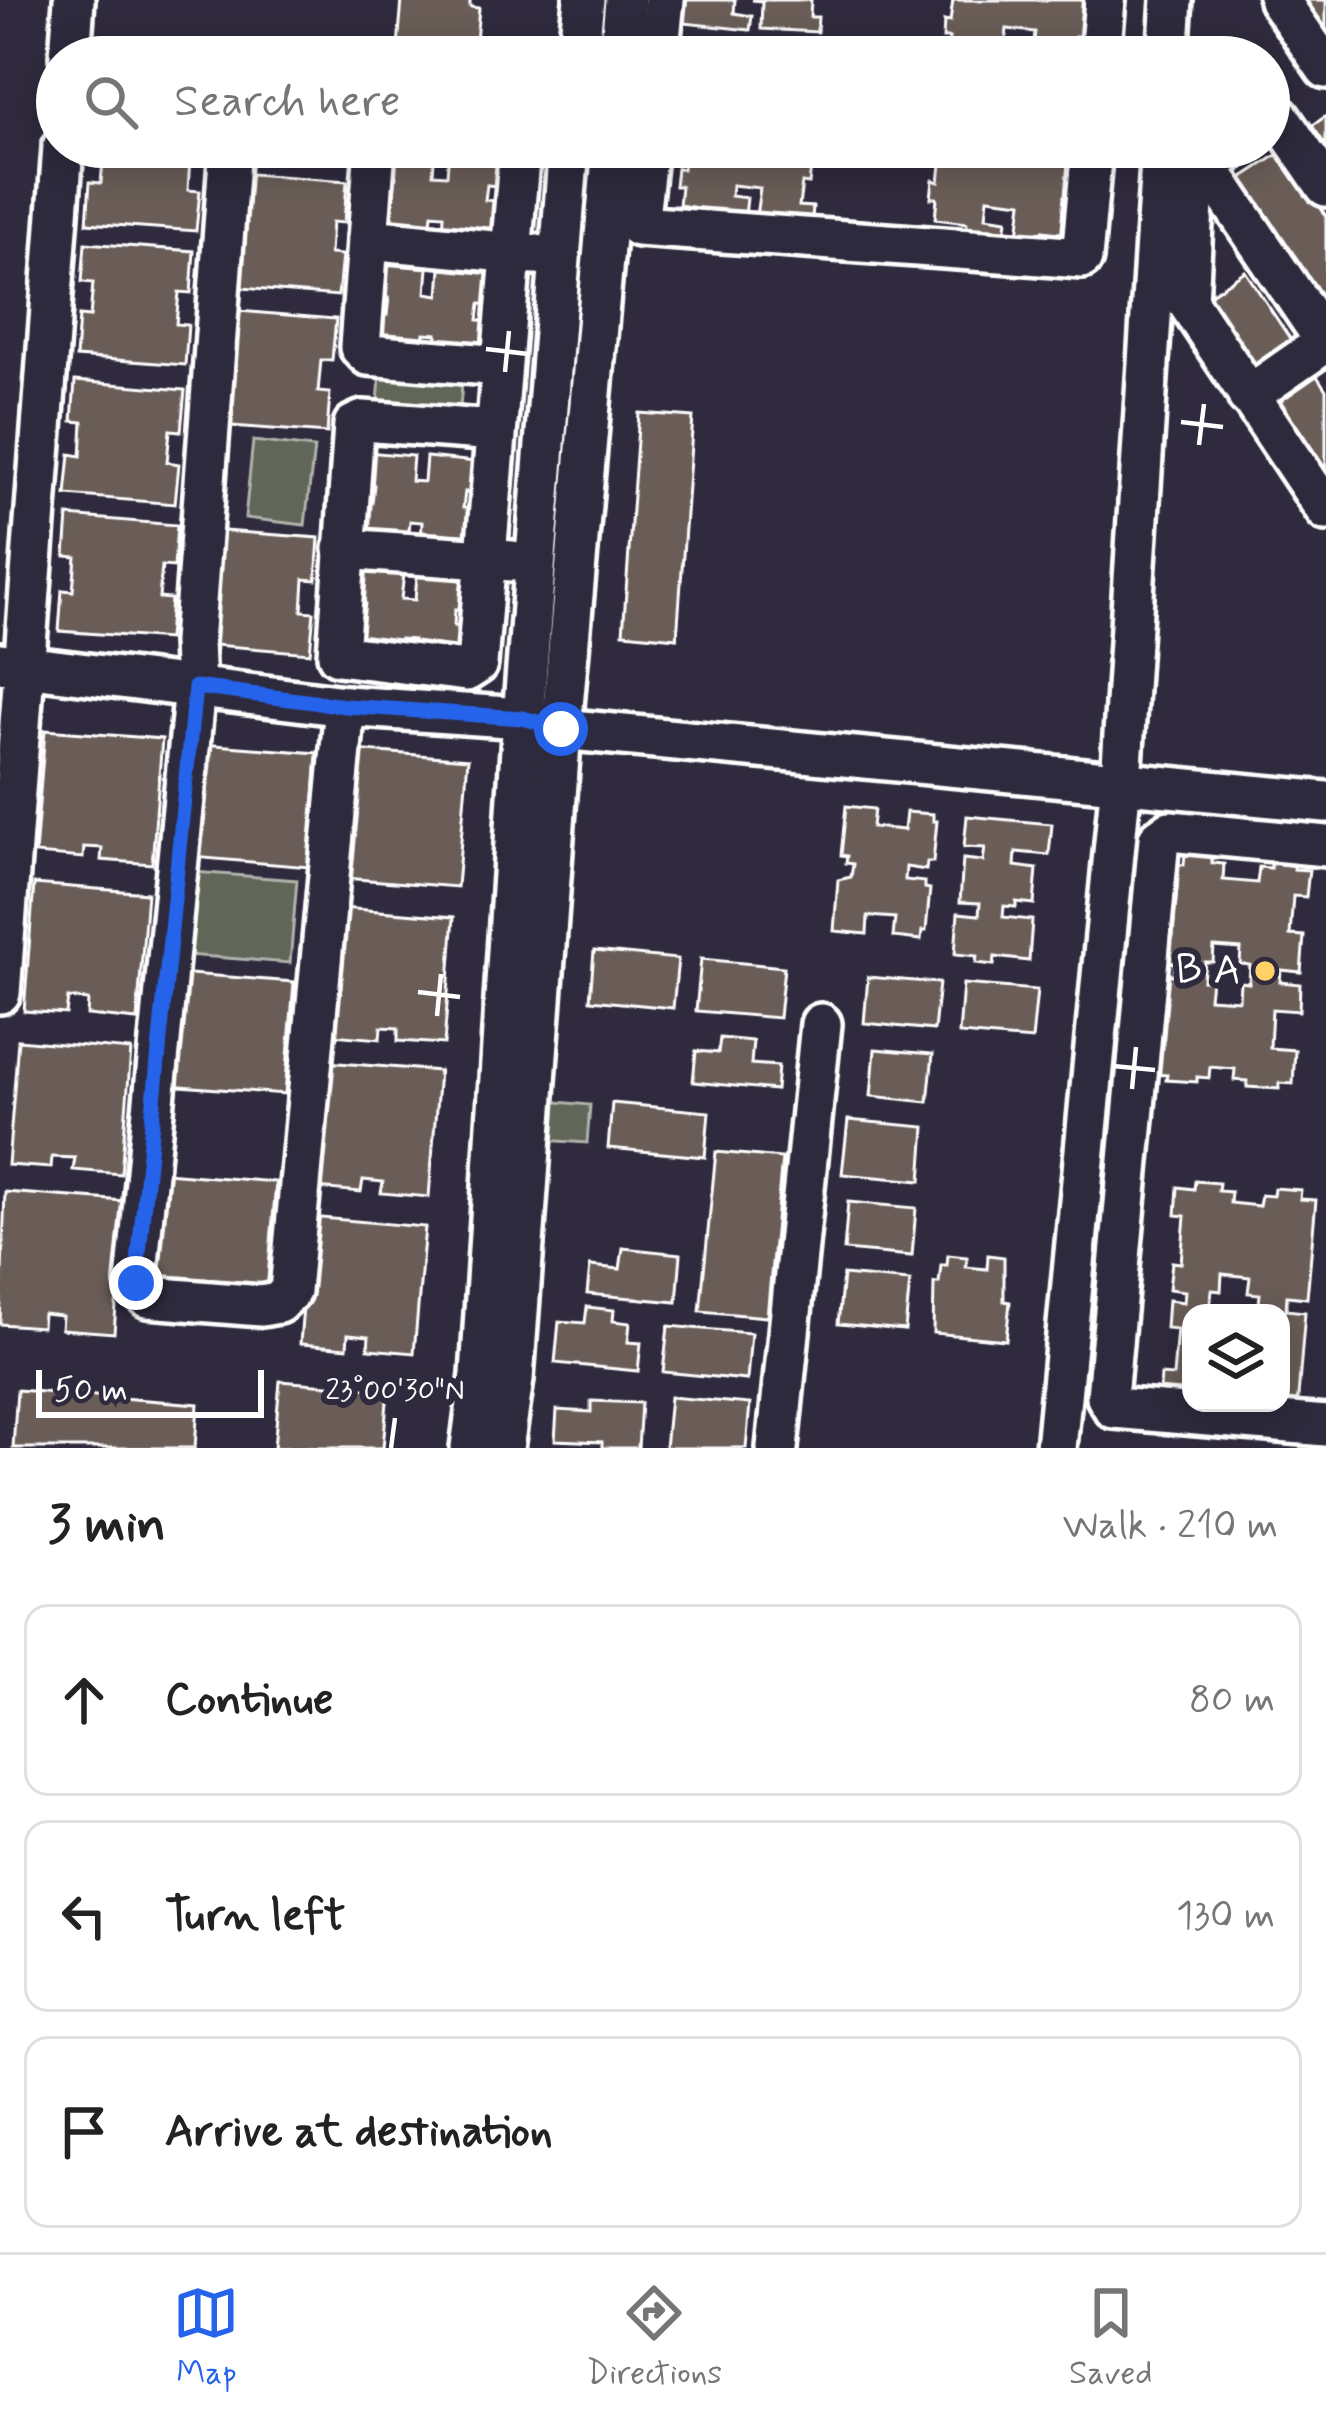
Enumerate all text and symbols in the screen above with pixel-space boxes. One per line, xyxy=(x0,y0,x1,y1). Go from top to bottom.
search box xyxy=(36,36,1290,168)
icon: search xyxy=(78,69,144,135)
text: Search here xyxy=(174,73,401,132)
route start xyxy=(534,702,588,756)
place label: B A xyxy=(1176,944,1241,999)
marker: B A xyxy=(1252,958,1278,984)
route end xyxy=(109,1256,163,1310)
map controls xyxy=(1182,1304,1290,1412)
button: layers xyxy=(1182,1304,1290,1412)
scale bar xyxy=(36,1364,264,1417)
text: 50 m xyxy=(54,1369,128,1413)
text: 23°00'30"N xyxy=(325,1371,465,1410)
text: 3 min xyxy=(48,1493,166,1559)
text: Walk · 210 m xyxy=(1063,1501,1278,1552)
icon: ahead xyxy=(51,1667,117,1733)
text: Continue xyxy=(165,1671,333,1730)
text: 80 m xyxy=(1189,1675,1275,1726)
icon: left xyxy=(51,1883,117,1949)
text: Turn left xyxy=(165,1887,345,1946)
text: 130 m xyxy=(1176,1891,1275,1942)
icon: arrive xyxy=(51,2099,117,2165)
text: Arrive at destination xyxy=(165,2103,553,2162)
tab: Map xyxy=(173,2280,239,2396)
tab: Directions xyxy=(586,2280,722,2396)
tab: Saved xyxy=(1069,2280,1153,2396)

